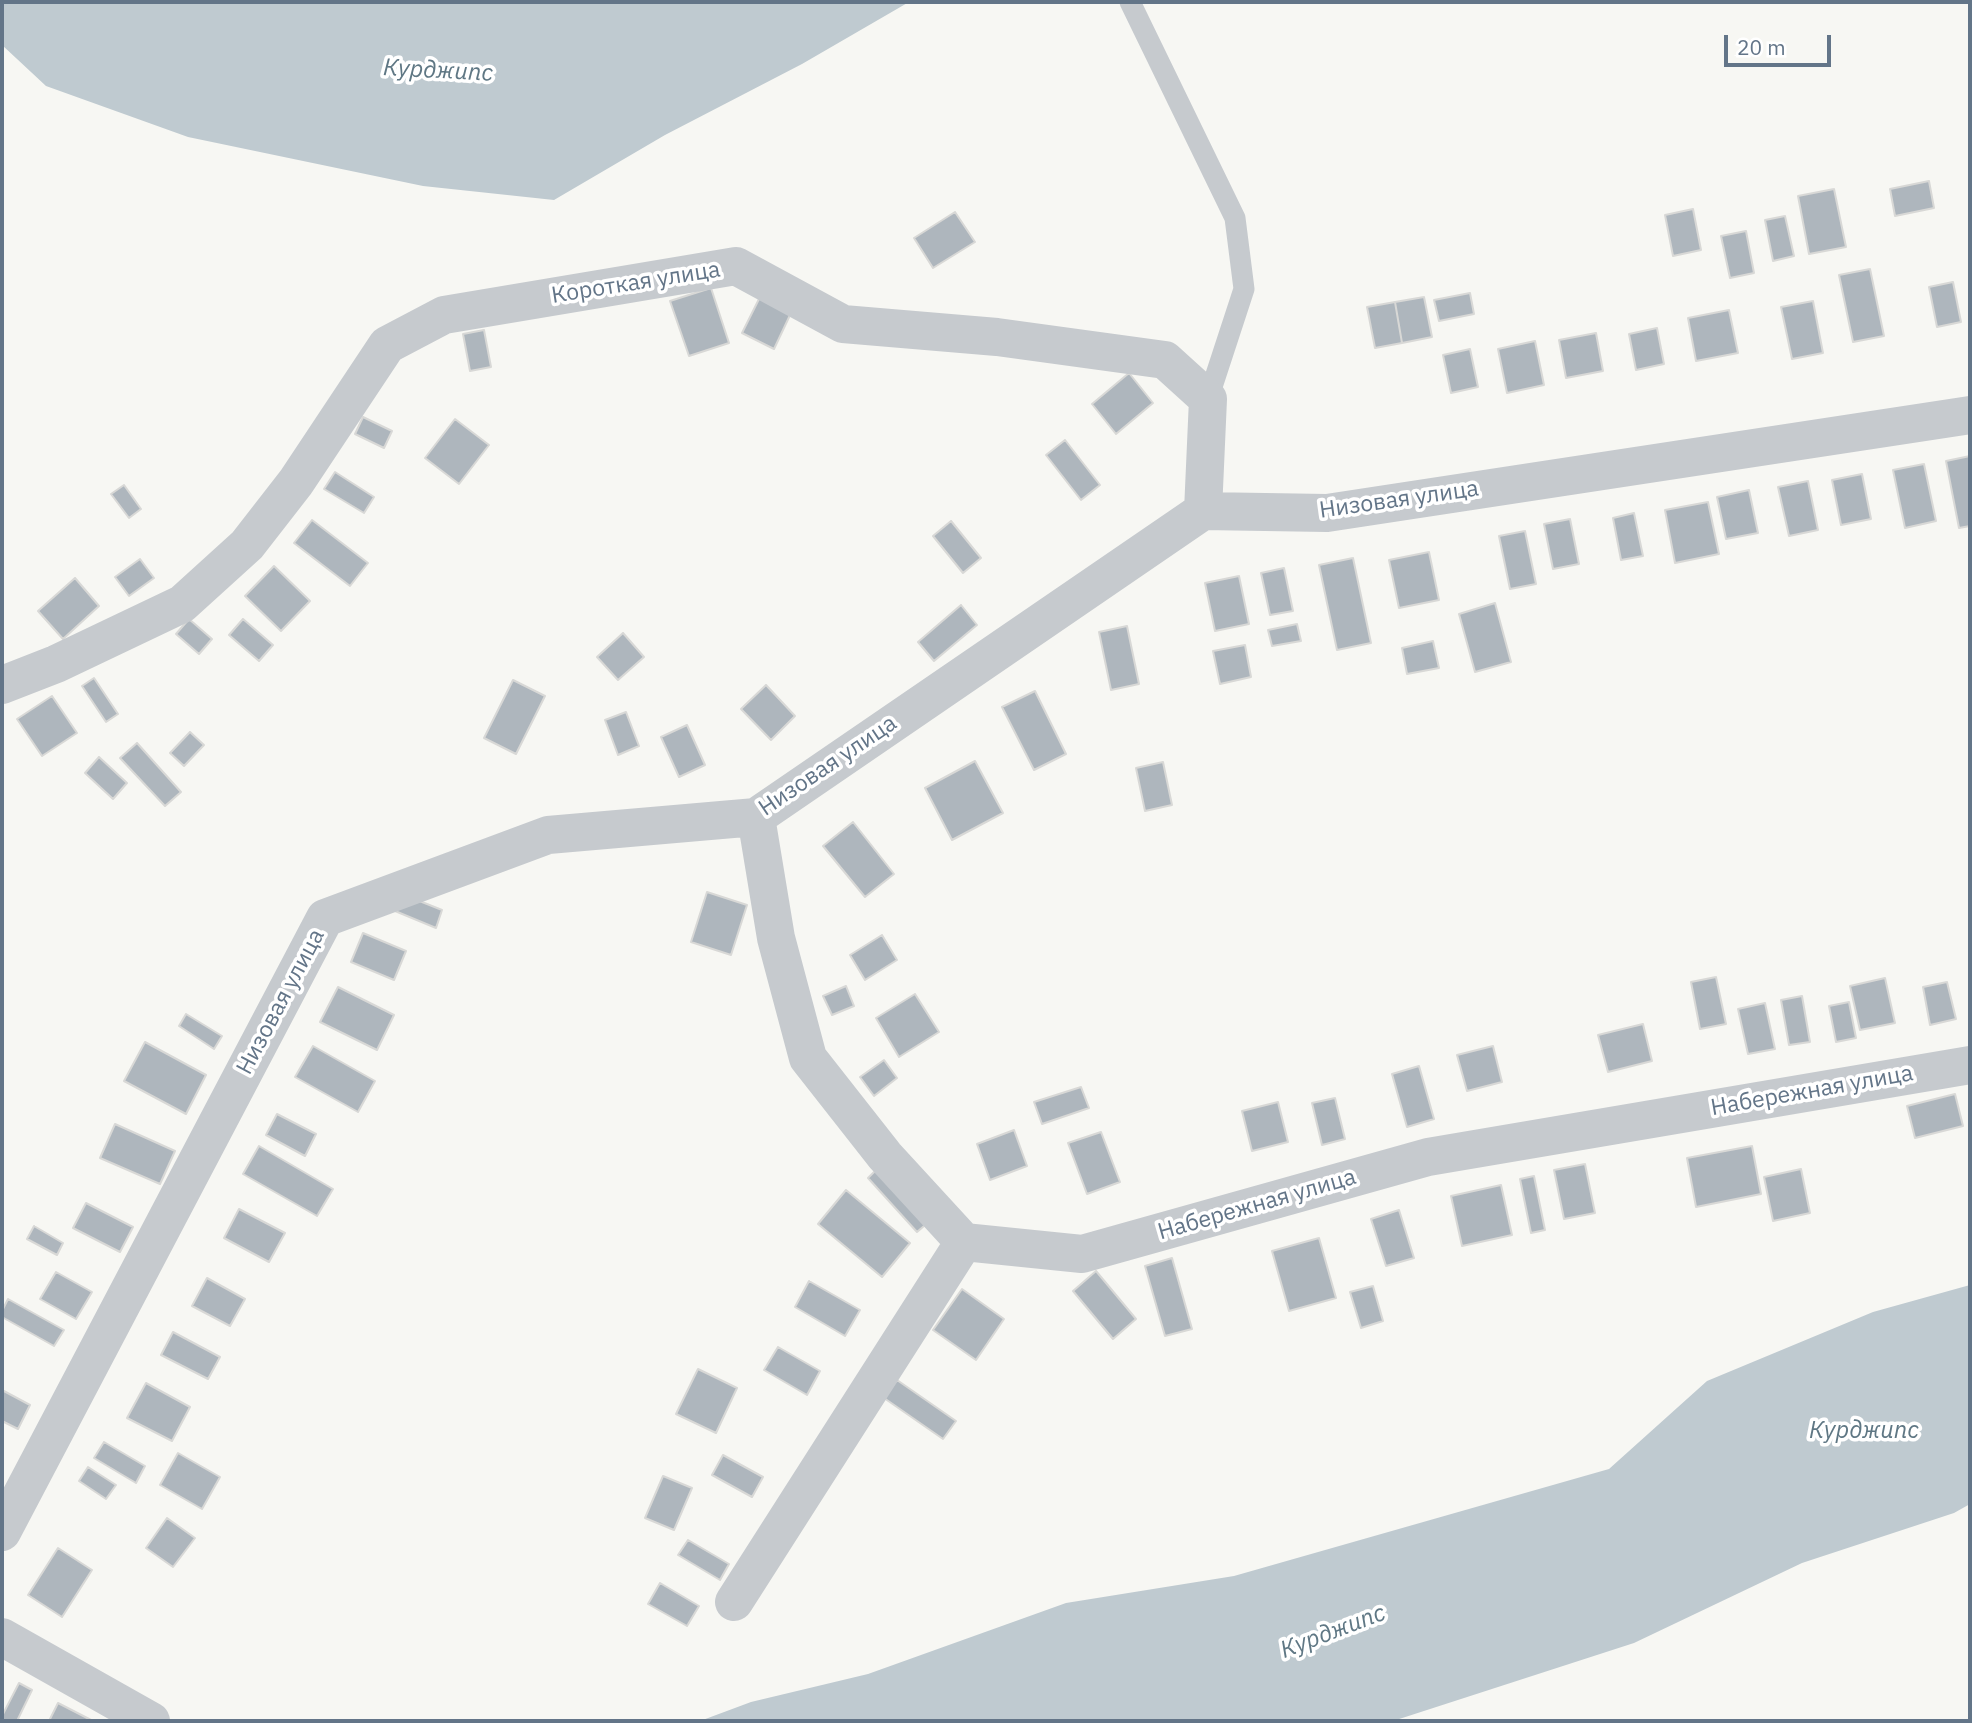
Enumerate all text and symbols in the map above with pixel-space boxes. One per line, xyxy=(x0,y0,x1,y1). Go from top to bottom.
scale bar xyxy=(1727,21,1834,65)
text: 20 m xyxy=(1737,33,1786,61)
water label: Курджипс xyxy=(382,54,494,88)
street label: Короткая улица xyxy=(550,256,722,310)
street label: Низовая улица xyxy=(1318,475,1480,525)
street label: Низовая улица xyxy=(754,710,902,822)
street label: Низовая улица xyxy=(231,925,331,1079)
street label: Набережная улица xyxy=(1709,1060,1915,1122)
street label: Набережная улица xyxy=(1155,1164,1359,1246)
water label: Курджипс xyxy=(1809,1417,1919,1445)
water label: Курджипс xyxy=(1276,1599,1390,1665)

